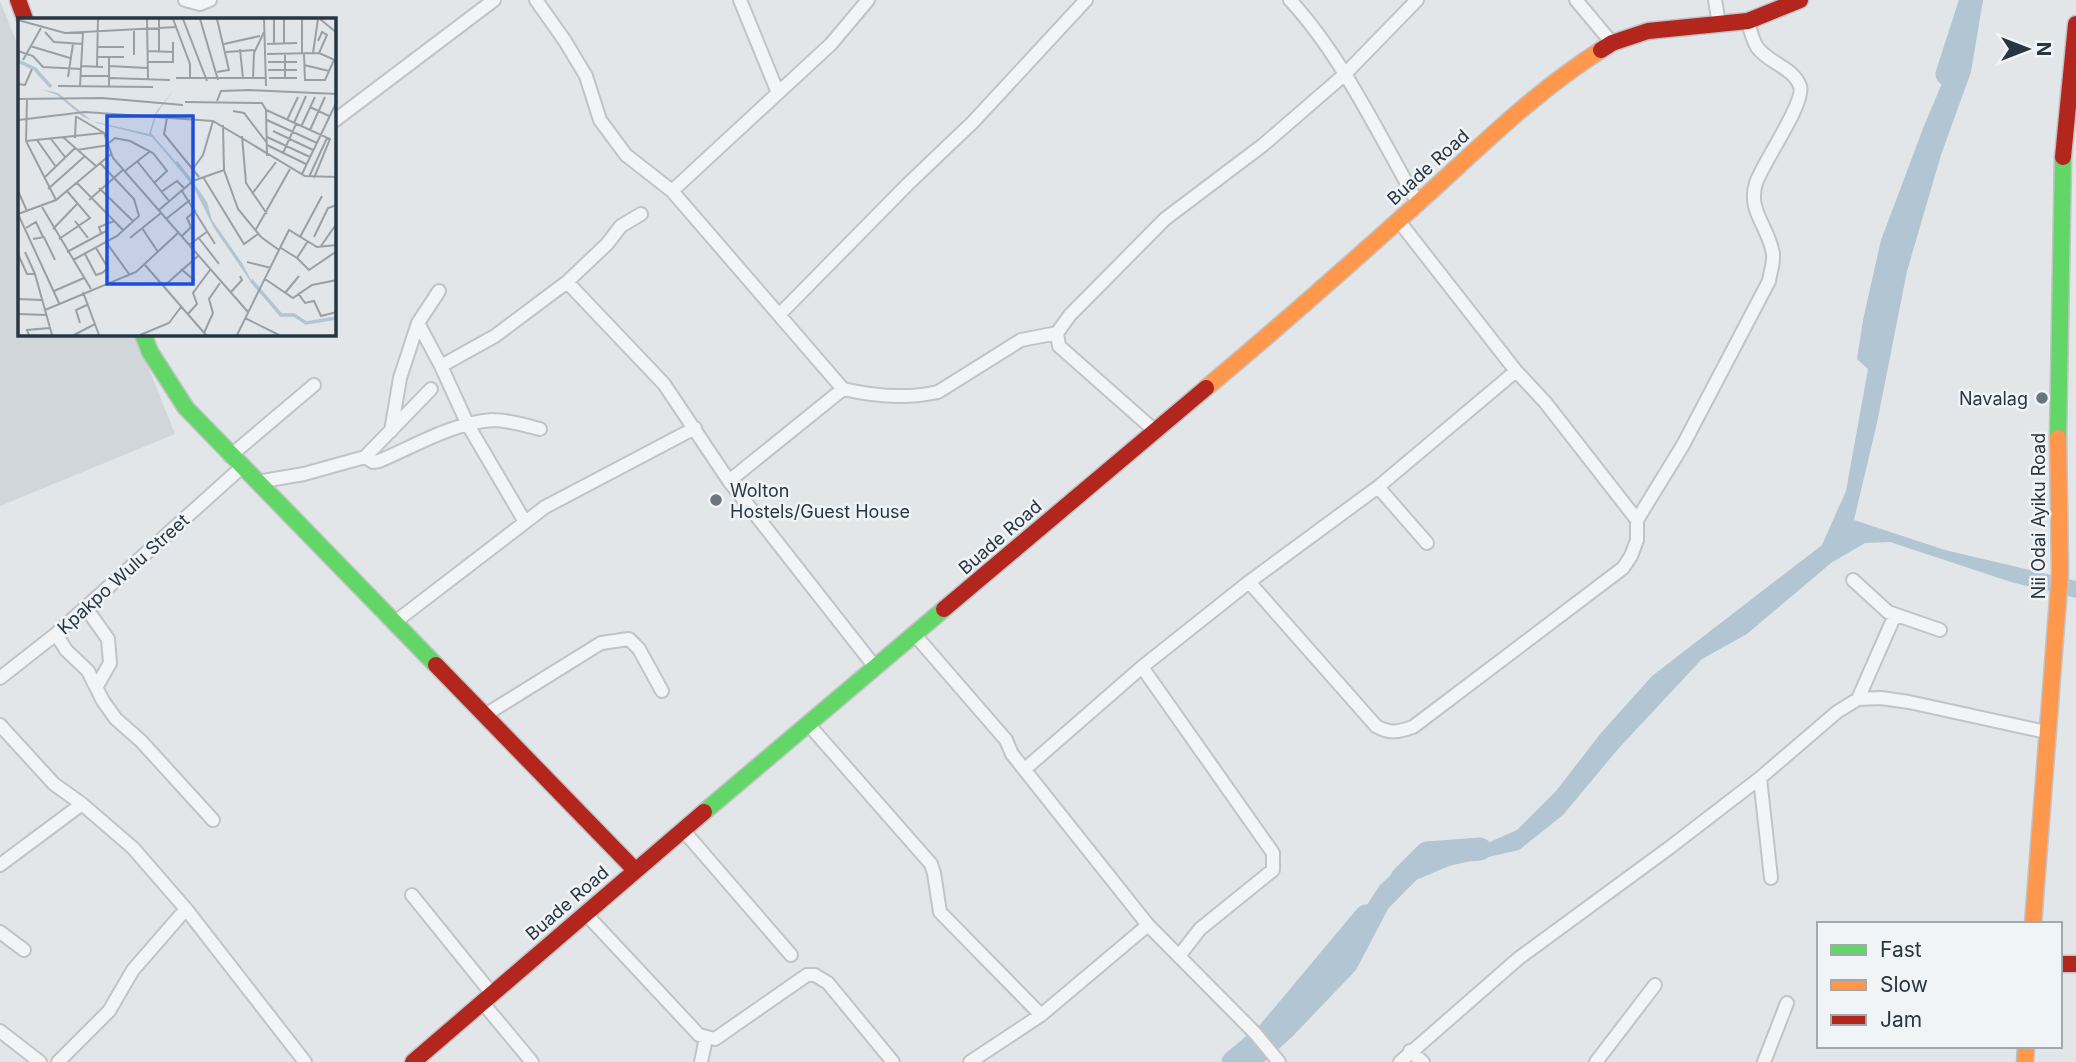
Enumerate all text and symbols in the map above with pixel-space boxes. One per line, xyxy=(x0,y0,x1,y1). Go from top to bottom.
north arrow xyxy=(1992,14,2062,84)
inset map xyxy=(18,18,336,336)
text: N xyxy=(2032,42,2055,56)
street label: Buade Road xyxy=(1383,125,1473,209)
place label: Navalag xyxy=(1959,388,2028,409)
marker: Navalag xyxy=(2034,390,2050,406)
street label: Nii Odai Ayiku Road xyxy=(2028,433,2049,599)
place label: Wolton Hostels/Guest House xyxy=(730,480,910,522)
marker: Wolton Hostels/Guest House xyxy=(708,492,724,508)
street label: Buade Road xyxy=(954,495,1046,579)
street label: Kpakpo Wulu Street xyxy=(53,509,193,638)
street label: Buade Road xyxy=(521,861,613,945)
legend xyxy=(1817,922,2062,1048)
text: Fast xyxy=(1880,937,1922,962)
text: Slow xyxy=(1880,972,1928,997)
text: Jam xyxy=(1880,1007,1922,1032)

